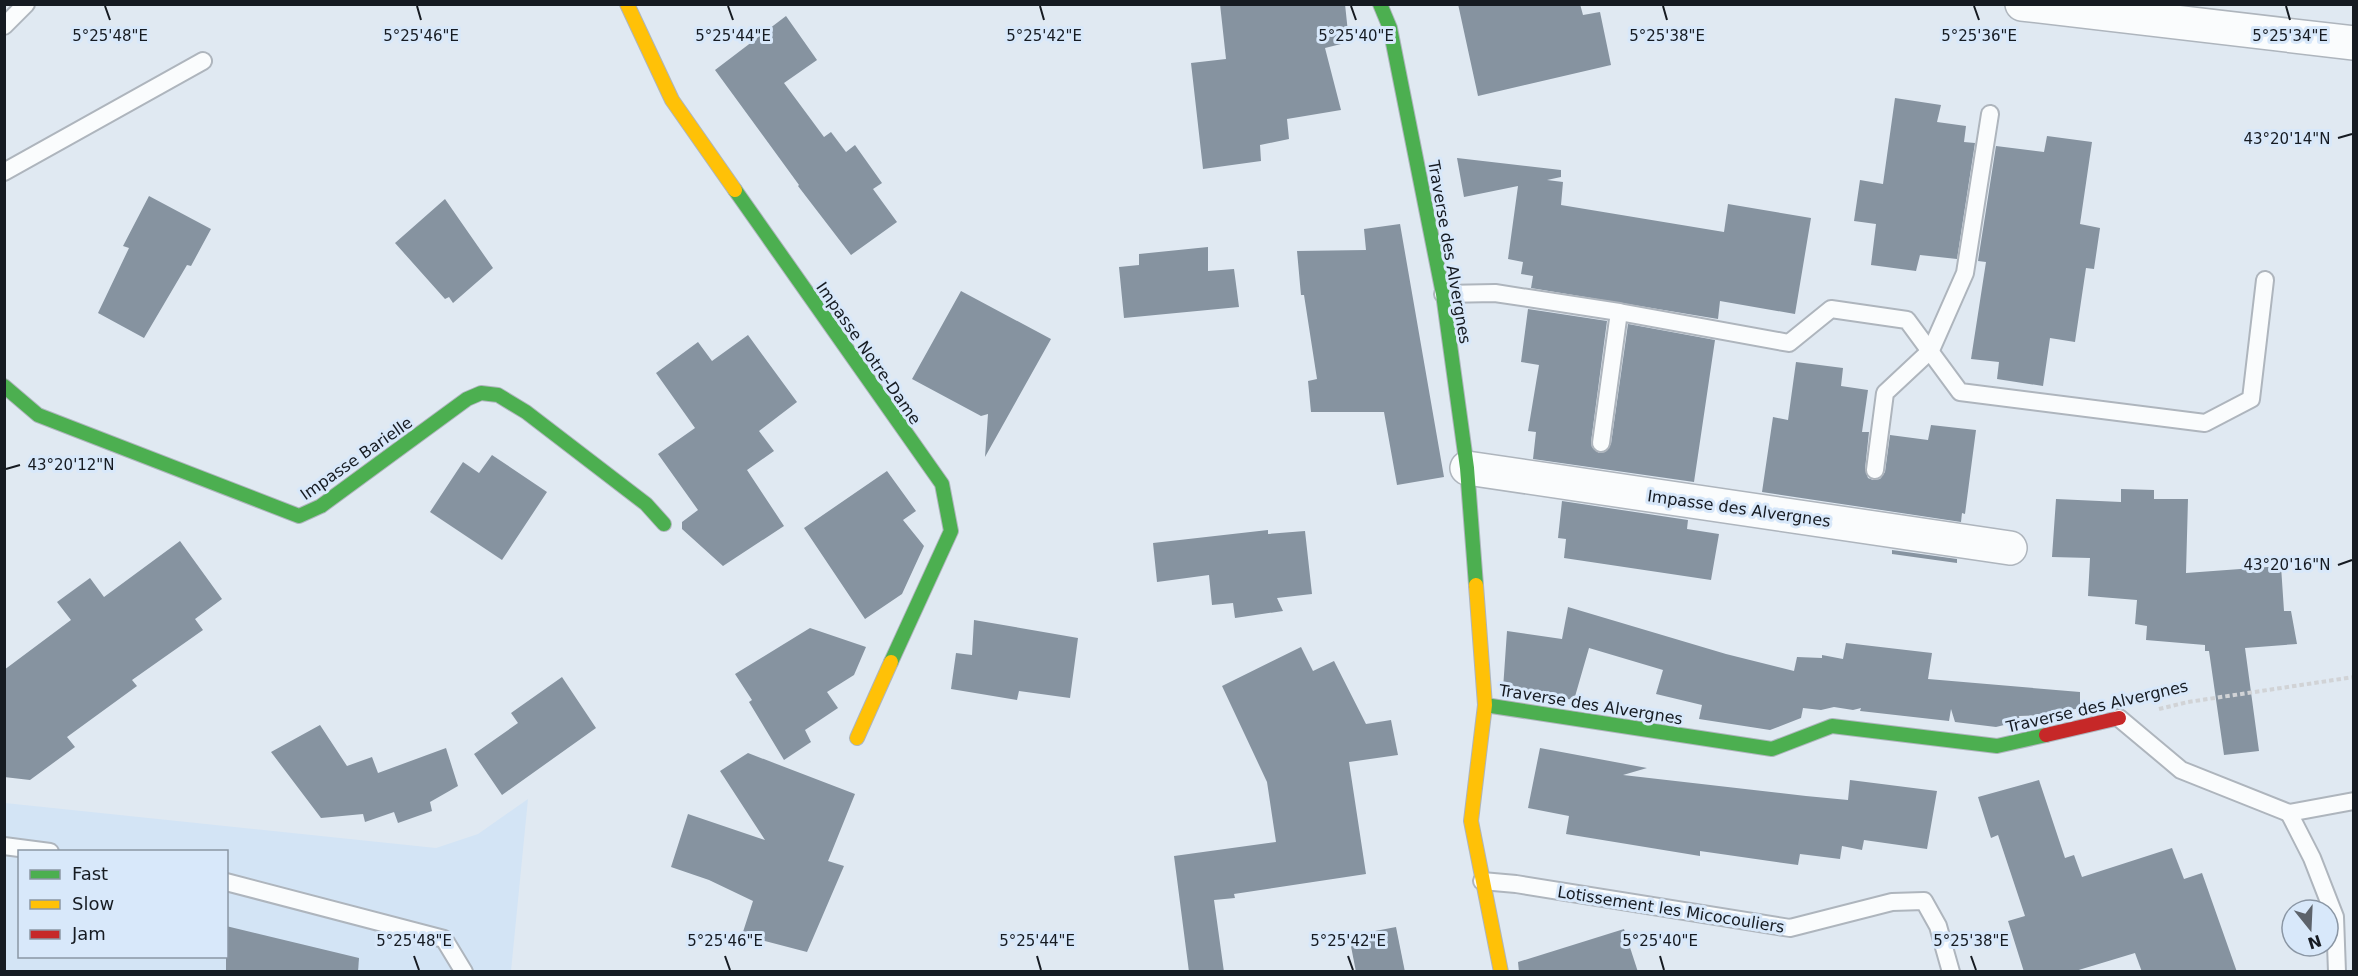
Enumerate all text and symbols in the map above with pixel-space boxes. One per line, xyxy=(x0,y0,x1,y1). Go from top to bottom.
text: 5°25'48"E xyxy=(72,27,148,45)
text: 5°25'46"E xyxy=(383,27,459,45)
text: 5°25'44"E xyxy=(695,27,771,45)
text: 5°25'42"E xyxy=(1006,27,1082,45)
text: 5°25'40"E xyxy=(1318,27,1394,45)
text: 5°25'38"E xyxy=(1629,27,1705,45)
text: 5°25'36"E xyxy=(1941,27,2017,45)
text: 5°25'34"E xyxy=(2252,27,2328,45)
text: 43°20'14"N xyxy=(2243,130,2331,148)
street label: Traverse des Alvergnes xyxy=(1424,158,1475,345)
street label: Impasse Notre-Dame xyxy=(812,278,925,428)
street label: Impasse Barielle xyxy=(297,413,416,504)
text: 43°20'12"N xyxy=(27,456,115,474)
street label: Impasse des Alvergnes xyxy=(1646,486,1832,531)
text: 43°20'16"N xyxy=(2243,556,2331,574)
street label: Traverse des Alvergnes xyxy=(2003,676,2190,737)
street label: Traverse des Alvergnes xyxy=(1497,680,1684,728)
legend xyxy=(18,850,228,958)
text: Fast xyxy=(72,863,108,884)
street label: Lotissement les Micocouliers xyxy=(1556,882,1786,937)
text: Slow xyxy=(72,893,114,914)
north arrow xyxy=(2280,898,2340,958)
text: Jam xyxy=(71,923,106,944)
text: N xyxy=(2305,931,2324,953)
text: 5°25'48"E xyxy=(376,932,452,950)
text: 5°25'46"E xyxy=(687,932,763,950)
text: 5°25'44"E xyxy=(999,932,1075,950)
text: 5°25'42"E xyxy=(1310,932,1386,950)
text: 5°25'40"E xyxy=(1622,932,1698,950)
text: 5°25'38"E xyxy=(1933,932,2009,950)

